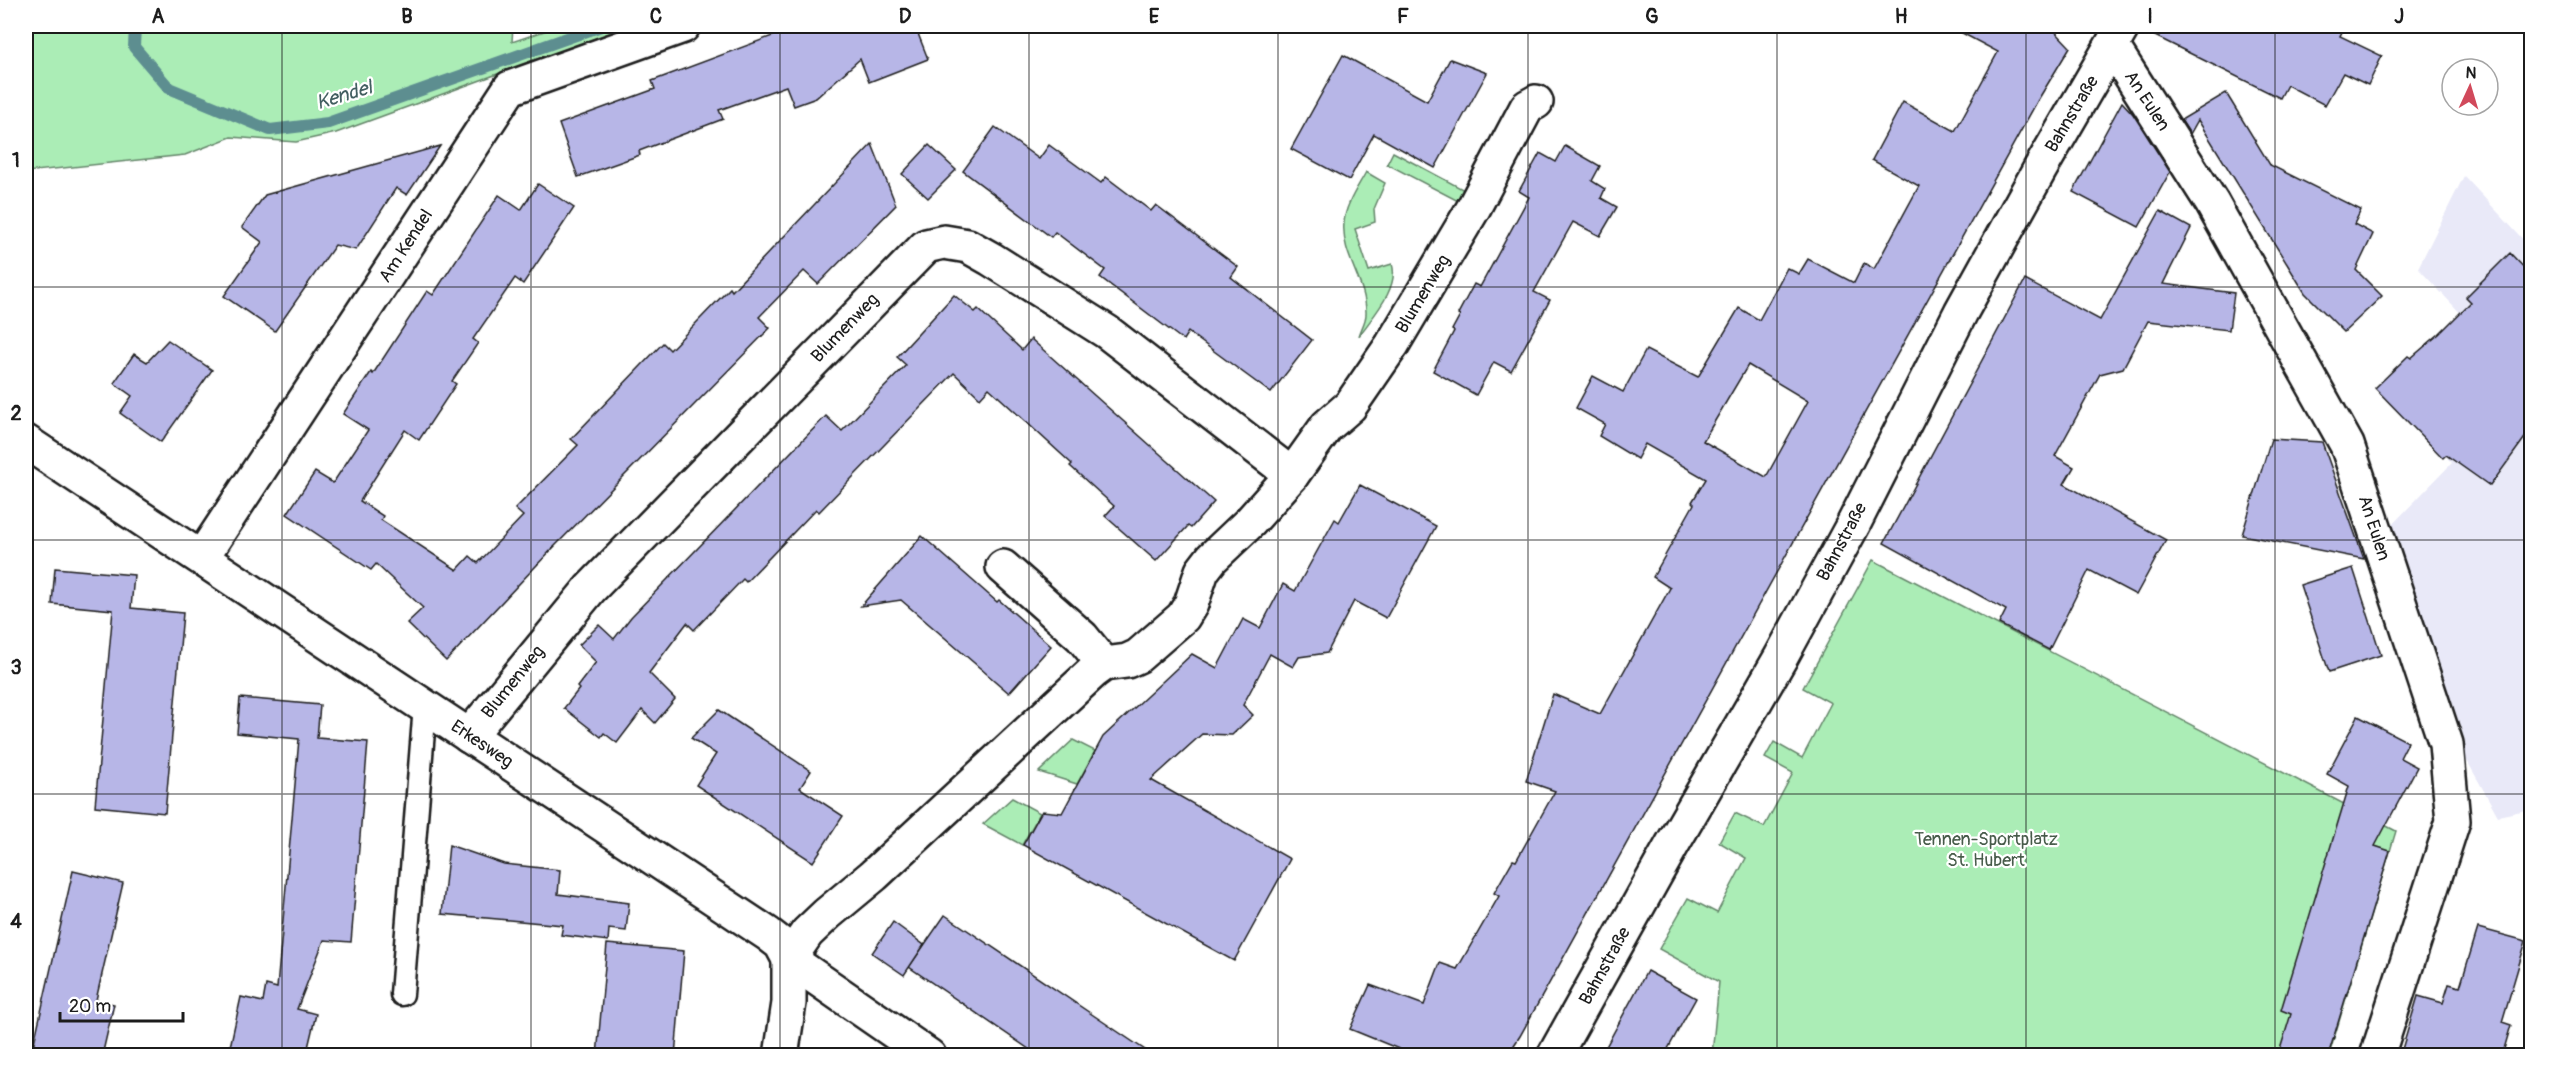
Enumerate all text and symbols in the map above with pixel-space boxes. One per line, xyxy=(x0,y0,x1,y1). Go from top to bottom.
text: A xyxy=(152,4,165,29)
text: B xyxy=(401,4,413,29)
text: C xyxy=(650,4,662,29)
text: D xyxy=(899,4,912,29)
text: E xyxy=(1149,4,1160,29)
text: F xyxy=(1397,4,1409,29)
text: G xyxy=(1645,4,1659,29)
text: H xyxy=(1895,4,1908,29)
text: I xyxy=(2147,4,2153,29)
text: J xyxy=(2394,4,2404,29)
north arrow xyxy=(2440,57,2500,117)
text: N xyxy=(2465,63,2477,83)
street label: An Eulen xyxy=(2119,67,2175,135)
street label: Bahnstraße xyxy=(2040,71,2104,157)
water label: Kendel xyxy=(313,74,377,115)
text: 1 xyxy=(12,148,20,173)
street label: Am Kendel xyxy=(374,205,438,287)
street label: Blumenweg xyxy=(1391,250,1455,338)
street label: Blumenweg xyxy=(806,288,884,368)
text: 2 xyxy=(10,401,22,426)
street label: An Eulen xyxy=(2353,492,2395,564)
street label: Bahnstraße xyxy=(1812,499,1872,585)
street label: Blumenweg xyxy=(476,641,550,723)
text: 3 xyxy=(10,655,22,680)
street label: Erkesweg xyxy=(446,715,518,773)
park label: Tennen-Sportplatz St. Hubert xyxy=(1914,828,2058,872)
text: 4 xyxy=(10,909,22,934)
street label: Bahnstraße xyxy=(1574,923,1636,1009)
scale bar xyxy=(60,985,183,1023)
text: 20 m xyxy=(69,995,111,1018)

